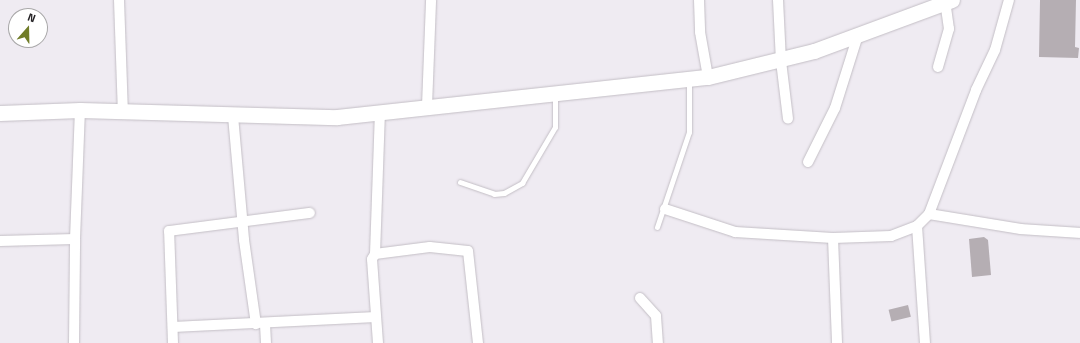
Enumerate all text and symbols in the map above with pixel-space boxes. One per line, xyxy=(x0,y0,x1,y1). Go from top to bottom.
north arrow xyxy=(8,8,48,48)
text: N xyxy=(25,9,38,26)

